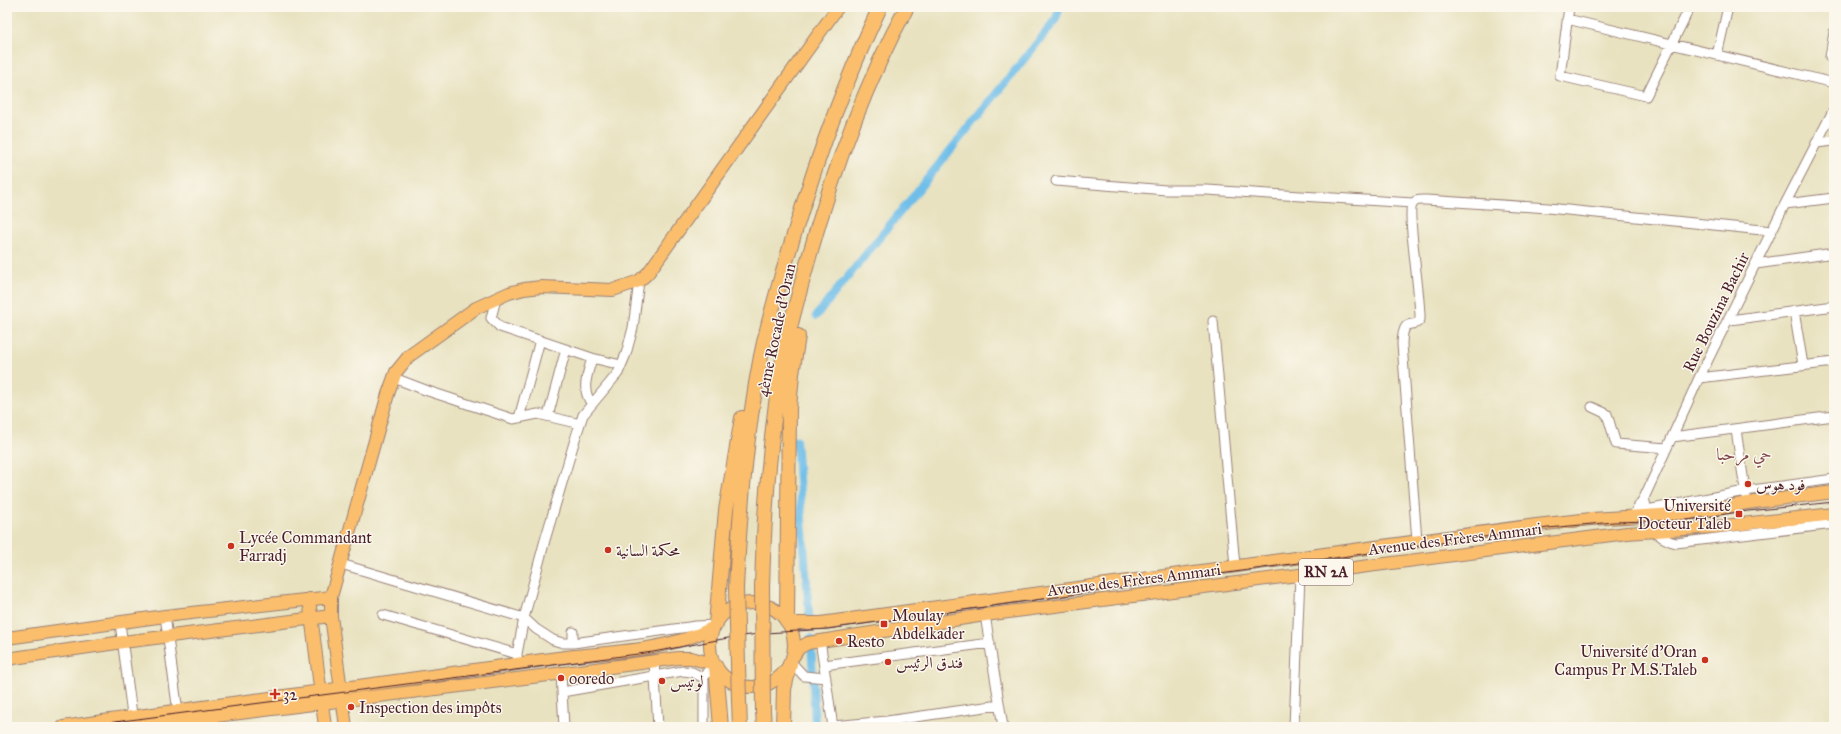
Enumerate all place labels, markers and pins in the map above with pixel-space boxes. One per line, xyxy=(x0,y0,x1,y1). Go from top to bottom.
place label: فود هوس xyxy=(1756,475,1806,495)
marker: فود هوس xyxy=(1743,479,1753,489)
place label: Université Docteur Taleb xyxy=(1638,496,1731,533)
marker: Université Docteur Taleb xyxy=(1734,509,1744,519)
place label: Lycée Commandant Farradj xyxy=(239,528,372,565)
marker: Lycée Commandant Farradj xyxy=(226,541,236,551)
place label: محكمة السانية xyxy=(616,541,680,560)
marker: محكمة السانية xyxy=(603,545,613,555)
place label: Moulay Abdelkader xyxy=(891,606,964,643)
marker: Moulay Abdelkader xyxy=(879,619,889,629)
place label: Resto xyxy=(847,632,885,651)
marker: Resto xyxy=(834,636,844,646)
place label: Université d'Oran Campus Pr M.S.Taleb xyxy=(1554,642,1697,679)
place label: فندق الرئيس xyxy=(896,653,963,673)
marker: Université d'Oran Campus Pr M.S.Taleb xyxy=(1700,655,1710,665)
marker: فندق الرئيس xyxy=(883,657,893,667)
place label: ooredo xyxy=(569,669,614,688)
place label: لوتيس xyxy=(670,672,703,692)
marker: ooredo xyxy=(556,673,566,683)
marker: لوتيس xyxy=(657,676,667,686)
place label: 32 xyxy=(283,685,297,704)
marker: 32 xyxy=(270,689,280,699)
place label: Inspection des impôts xyxy=(359,698,502,717)
marker: Inspection des impôts xyxy=(346,702,356,712)

